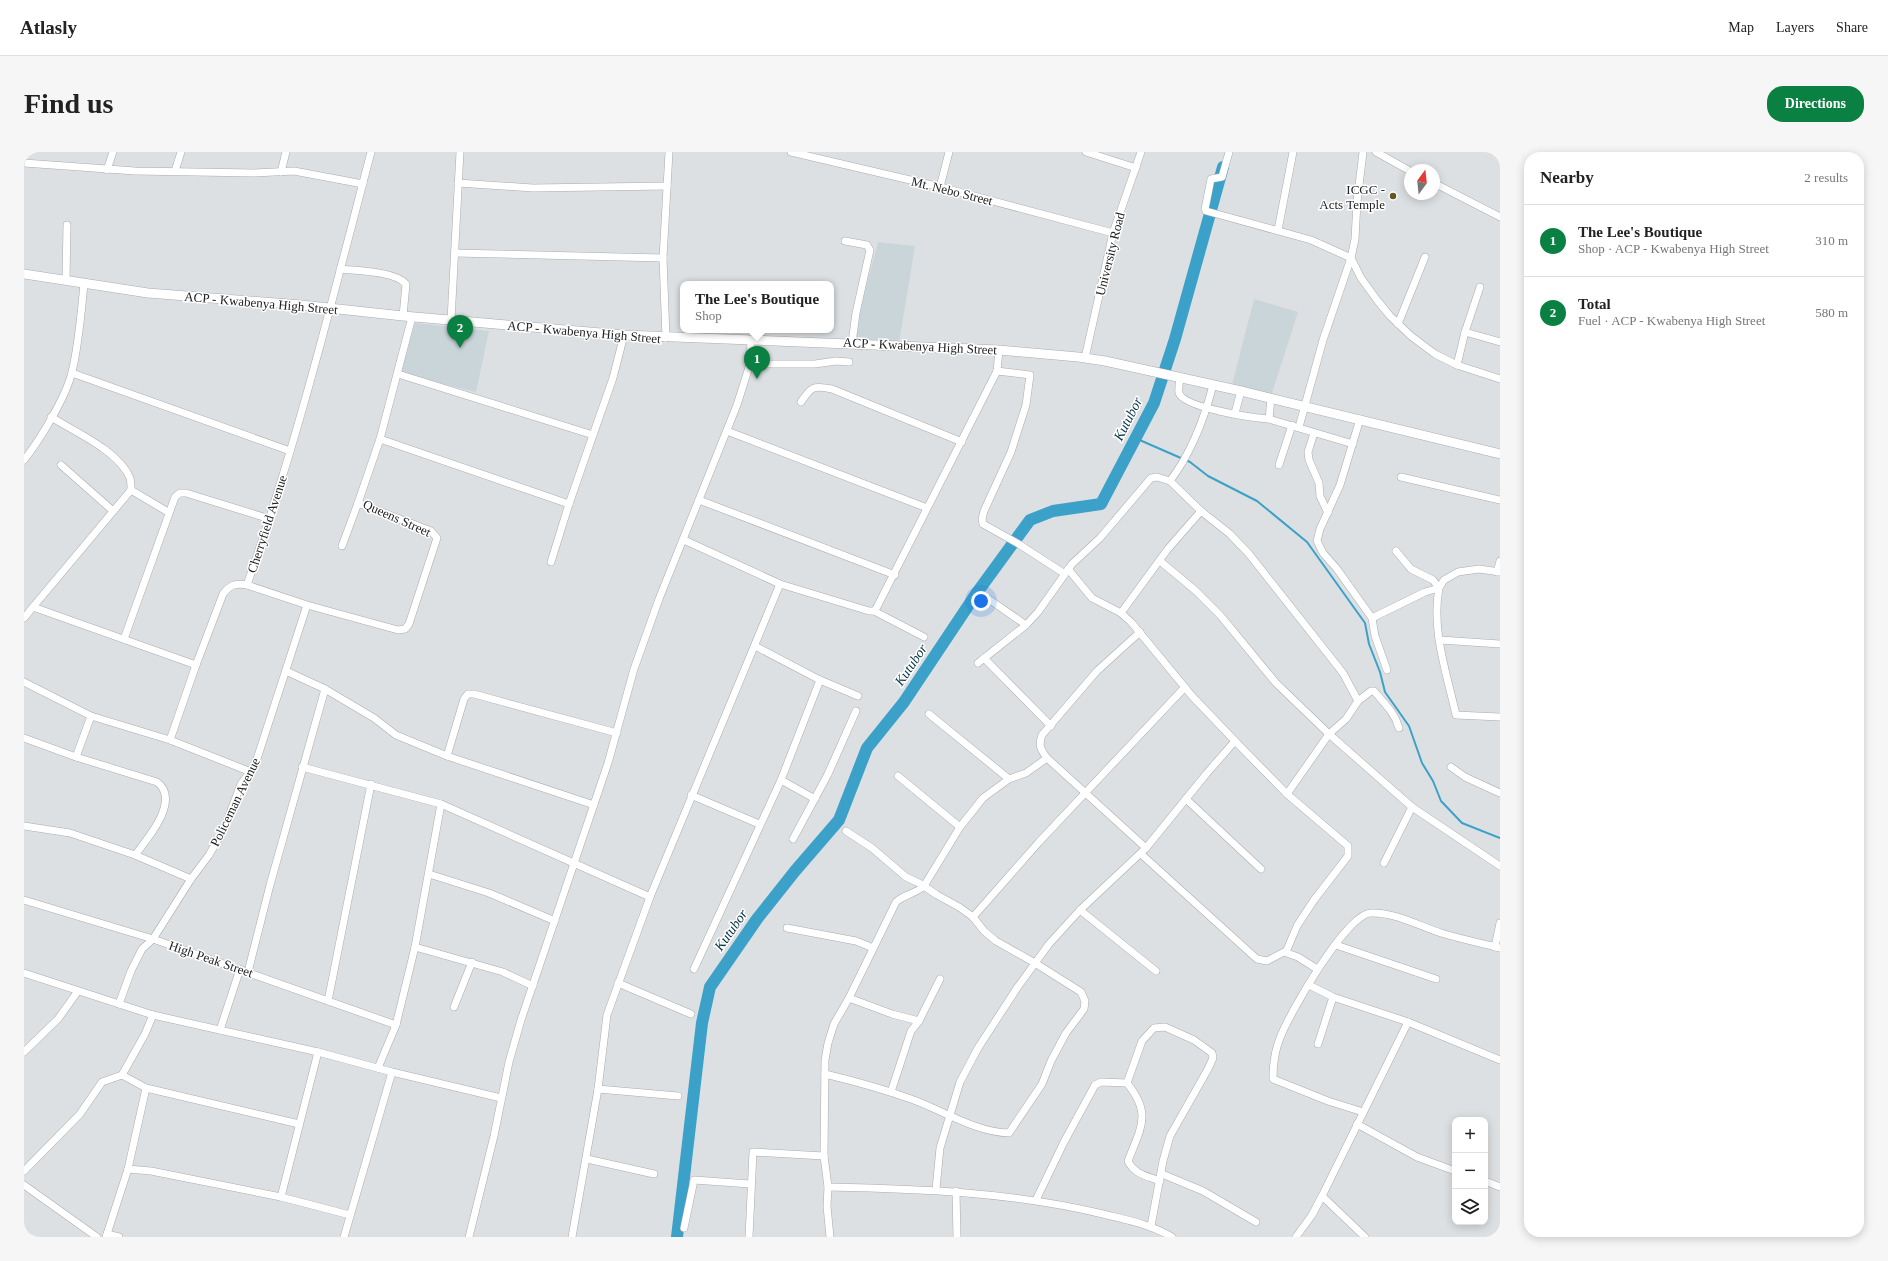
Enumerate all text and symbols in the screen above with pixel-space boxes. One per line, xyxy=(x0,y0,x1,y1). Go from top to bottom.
text: Atlasly xyxy=(20,17,77,38)
text: Map xyxy=(1728,20,1754,35)
text: Layers xyxy=(1776,20,1814,35)
text: Share xyxy=(1836,20,1868,35)
button: Directions xyxy=(1767,86,1864,122)
text: Find us xyxy=(24,88,114,119)
north arrow xyxy=(1404,164,1440,200)
text: Nearby xyxy=(1540,168,1594,187)
text: 2 results xyxy=(1804,170,1848,185)
street label: Mt. Nebo Street xyxy=(910,174,995,208)
place label: ICGC - Acts Temple xyxy=(1319,182,1385,212)
marker: ICGC - Acts Temple xyxy=(1388,191,1398,201)
street label: University Road xyxy=(1092,210,1128,297)
text: The Lee's Boutique xyxy=(1578,224,1702,240)
text: 1 xyxy=(1550,233,1556,248)
text: 310 m xyxy=(1815,233,1848,248)
text: Shop · ACP - Kwabenya High Street xyxy=(1578,241,1769,256)
popup xyxy=(680,281,834,333)
street label: ACP - Kwabenya High Street xyxy=(184,289,339,317)
text: The Lee's Boutique xyxy=(695,291,819,307)
text: Total xyxy=(1578,296,1611,312)
text: 2 xyxy=(1550,305,1556,320)
text: 580 m xyxy=(1815,305,1848,320)
text: Shop xyxy=(695,308,722,323)
text: Fuel · ACP - Kwabenya High Street xyxy=(1578,313,1765,328)
pin: 2 xyxy=(447,315,473,348)
street label: ACP - Kwabenya High Street xyxy=(507,318,662,346)
street label: ACP - Kwabenya High Street xyxy=(843,334,998,358)
pin: 1 xyxy=(744,346,770,379)
water label: Kutubor xyxy=(1110,394,1146,444)
street label: Cherryfield Avenue xyxy=(244,473,290,575)
street label: Queens Street xyxy=(361,496,434,540)
your location xyxy=(971,591,991,611)
water label: Kutubor xyxy=(891,641,931,689)
street label: Policeman Avenue xyxy=(207,755,263,849)
water label: Kutubor xyxy=(711,906,751,954)
street label: High Peak Street xyxy=(167,938,255,981)
map controls xyxy=(1452,1117,1488,1225)
button: + xyxy=(1452,1117,1488,1153)
button: − xyxy=(1452,1153,1488,1189)
button: layers xyxy=(1452,1189,1488,1225)

